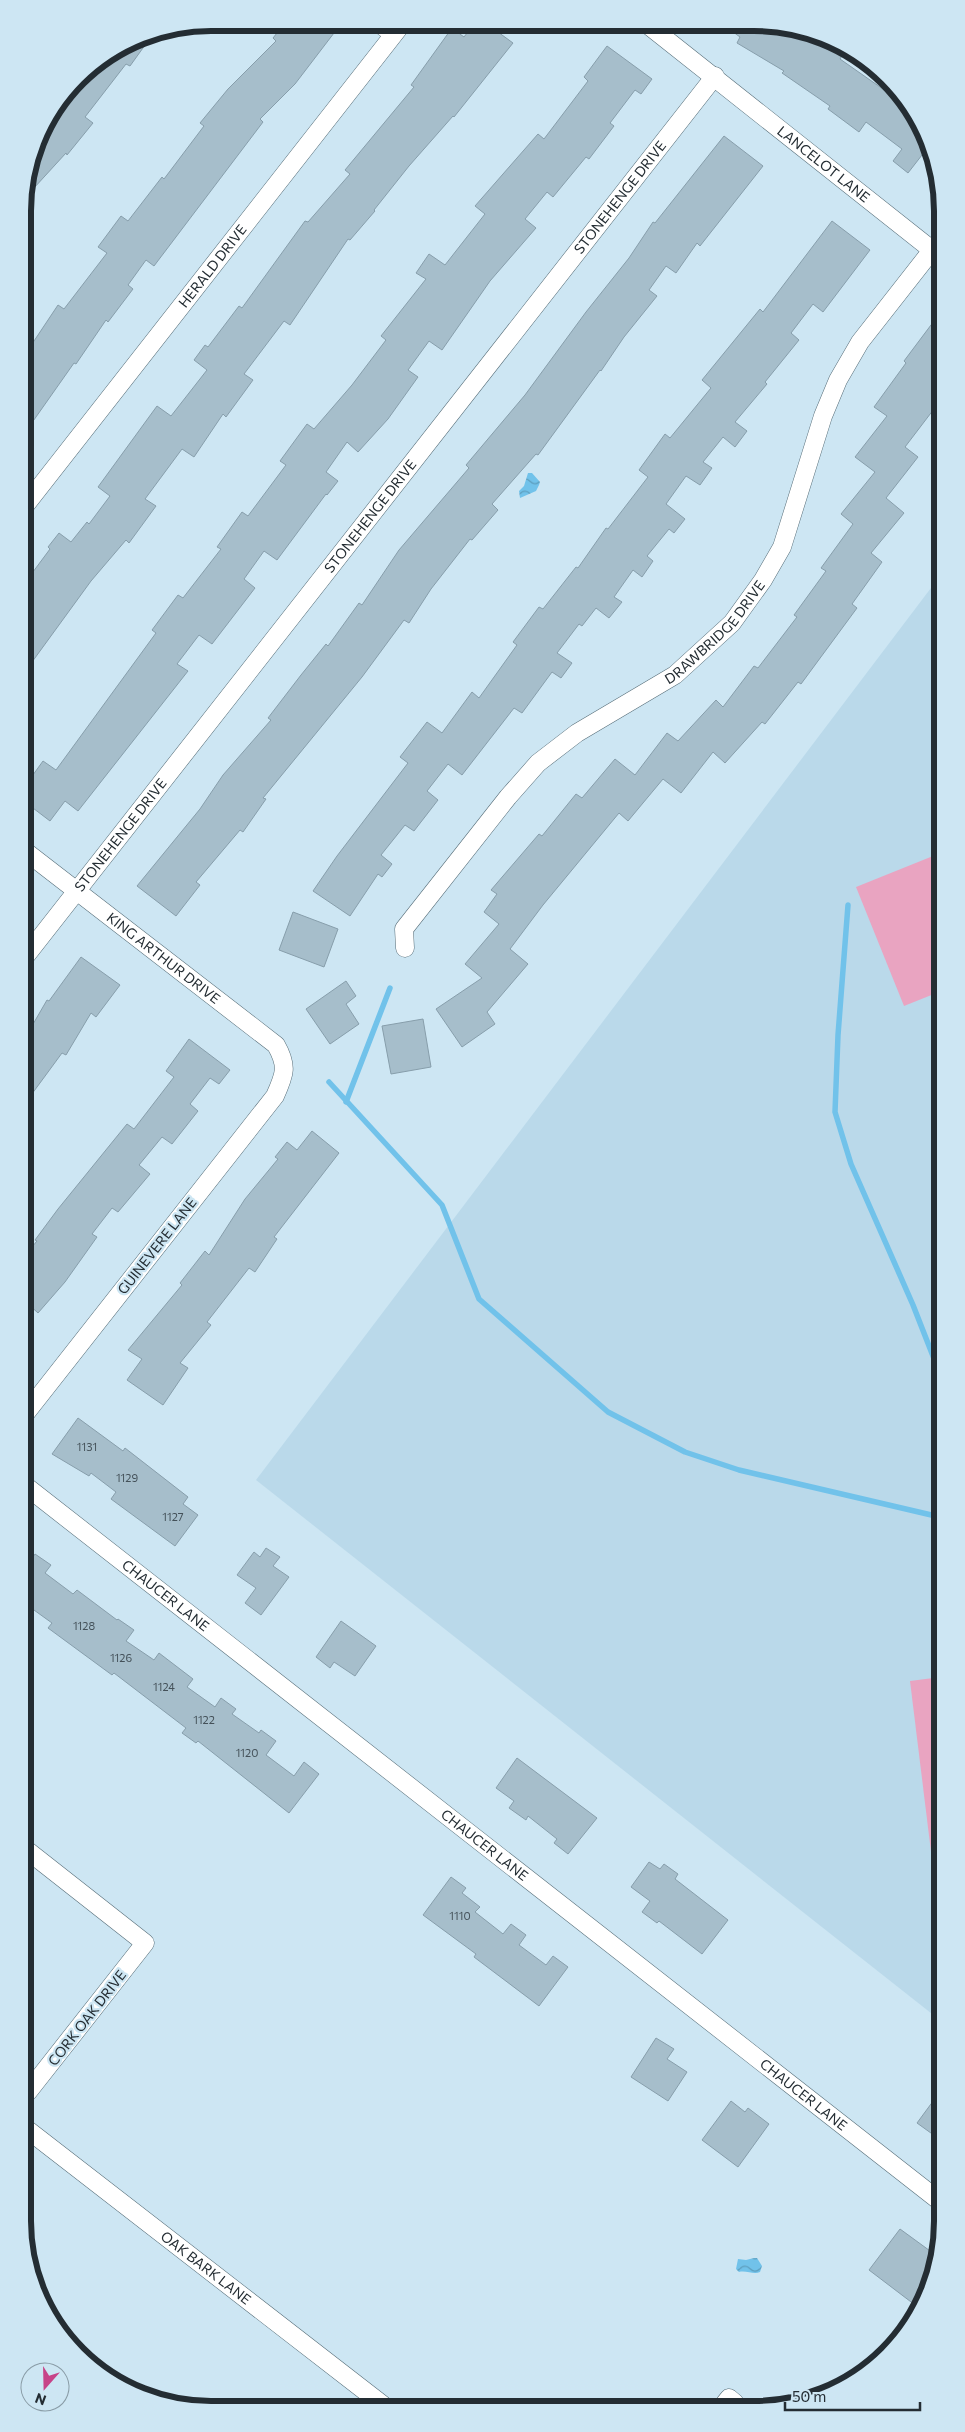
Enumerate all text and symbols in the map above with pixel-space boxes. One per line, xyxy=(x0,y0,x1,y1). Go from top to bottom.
street label: LANCELOT LANE xyxy=(774,122,874,206)
street label: STONEHENGE DRIVE xyxy=(570,137,669,257)
street label: HERALD DRIVE xyxy=(175,221,250,311)
street label: STONEHENGE DRIVE xyxy=(320,456,419,576)
street label: DRAWBRIDGE DRIVE xyxy=(661,577,768,687)
street label: STONEHENGE DRIVE xyxy=(71,775,170,895)
street label: KING ARTHUR DRIVE xyxy=(104,908,224,1007)
street label: GUINEVERE LANE xyxy=(114,1194,200,1297)
house number: 1131 xyxy=(77,1440,97,1453)
house number: 1129 xyxy=(116,1471,138,1484)
house number: 1127 xyxy=(162,1510,184,1523)
street label: CHAUCER LANE xyxy=(119,1556,213,1634)
house number: 1128 xyxy=(73,1619,95,1632)
house number: 1126 xyxy=(110,1651,132,1664)
house number: 1124 xyxy=(153,1680,175,1693)
house number: 1122 xyxy=(193,1713,215,1726)
house number: 1120 xyxy=(236,1746,258,1759)
street label: CHAUCER LANE xyxy=(438,1805,532,1884)
house number: 1110 xyxy=(449,1909,471,1922)
street label: CORK OAK DRIVE xyxy=(44,1966,129,2069)
street label: CHAUCER LANE xyxy=(757,2055,851,2134)
street label: OAK BARK LANE xyxy=(158,2227,255,2308)
north arrow xyxy=(20,2362,70,2412)
scale bar xyxy=(785,2380,920,2412)
text: 50 m xyxy=(792,2387,826,2405)
text: N xyxy=(33,2390,48,2409)

